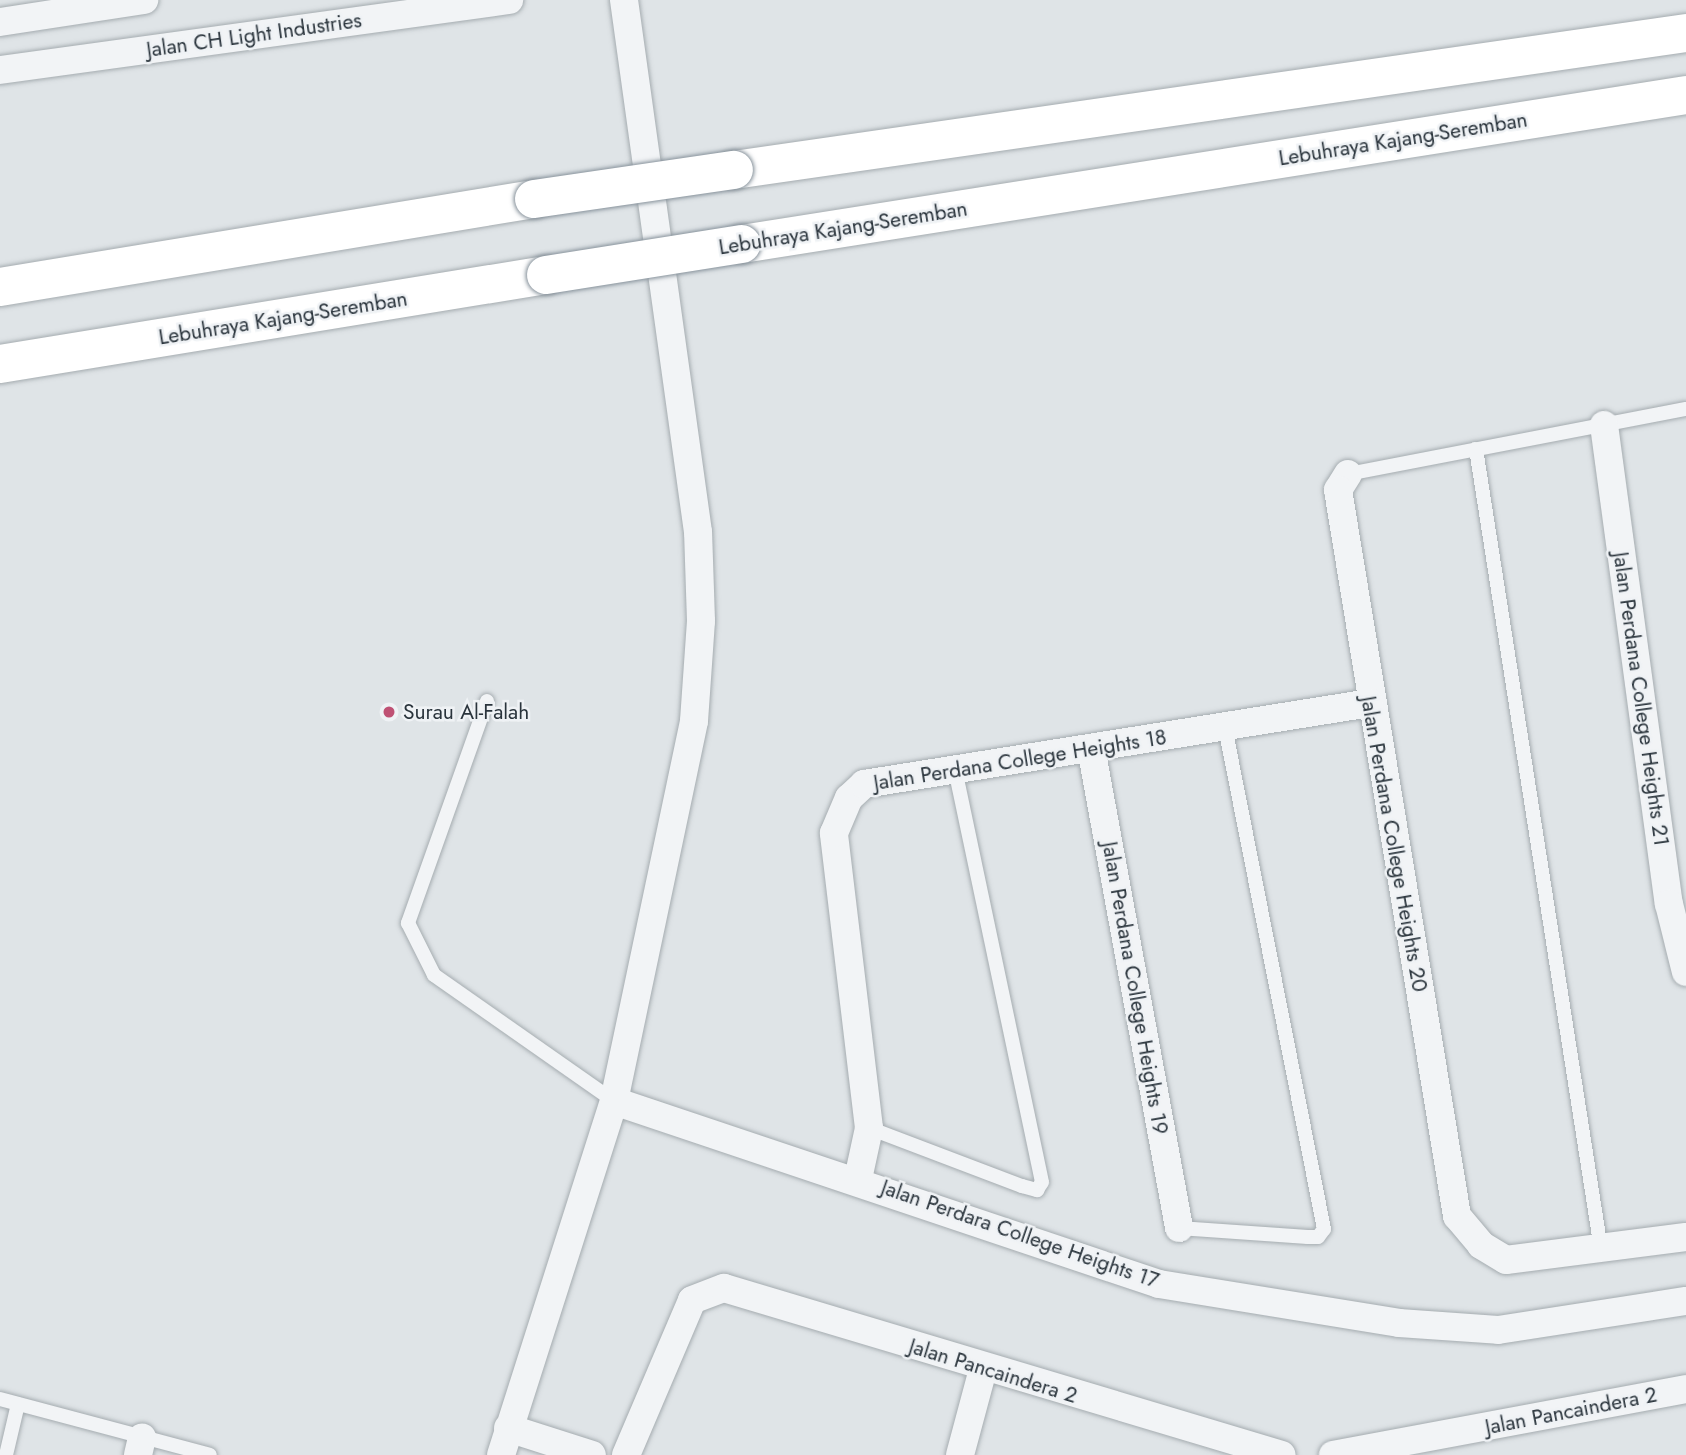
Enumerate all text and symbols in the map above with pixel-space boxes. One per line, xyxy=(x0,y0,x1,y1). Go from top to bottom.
street label: Jalan CH Light Industries xyxy=(145,7,363,63)
street label: Lebuhraya Kajang-Seremban xyxy=(1277,107,1529,171)
street label: Lebuhraya Kajang-Seremban xyxy=(717,196,969,260)
street label: Lebuhraya Kajang-Seremban xyxy=(157,286,409,350)
street label: Jalan Perdana College Heights 21 xyxy=(1608,550,1674,848)
street label: Jalan Perdana College Heights 20 xyxy=(1356,694,1432,994)
place label: Surau Al-Falah xyxy=(403,699,529,725)
marker: Surau Al-Falah xyxy=(381,704,397,720)
street label: Jalan Perdana College Heights 18 xyxy=(872,724,1168,796)
street label: Jalan Perdana College Heights 19 xyxy=(1097,840,1173,1136)
street label: Jalan Perdara College Heights 17 xyxy=(878,1175,1162,1293)
street label: Jalan Pancaindera 2 xyxy=(906,1333,1080,1409)
street label: Jalan Pancaindera 2 xyxy=(1483,1382,1659,1440)

